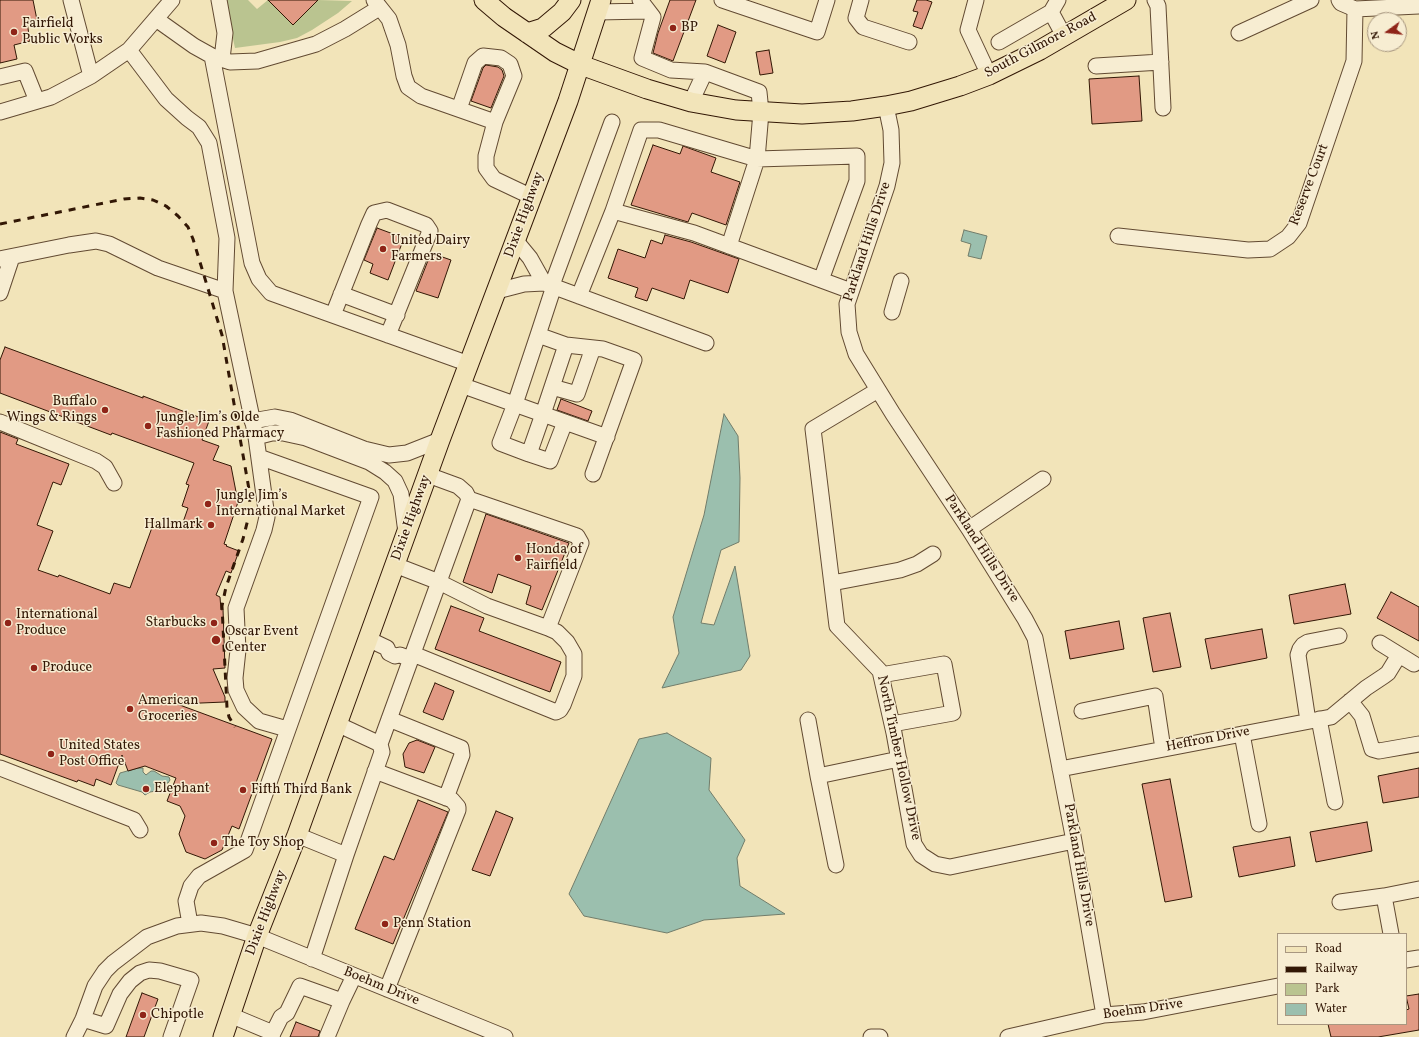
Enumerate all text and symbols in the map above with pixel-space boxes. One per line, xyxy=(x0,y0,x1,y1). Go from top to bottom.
street label: South Gilmore Road xyxy=(982,9,1100,83)
north arrow xyxy=(1367,12,1407,52)
place label: Fairfield Public Works xyxy=(22,16,103,48)
place label: BP xyxy=(681,20,698,36)
marker: BP xyxy=(668,23,678,33)
marker: Fairfield Public Works xyxy=(9,27,19,37)
text: N xyxy=(1368,29,1384,41)
street label: Reserve Court xyxy=(1287,142,1333,228)
street label: Dixie Highway xyxy=(502,170,548,260)
street label: Parkland Hills Drive xyxy=(841,180,895,304)
place label: United Dairy Farmers xyxy=(391,233,470,266)
marker: United Dairy Farmers xyxy=(378,244,388,254)
place label: Buffalo Wings & Rings xyxy=(6,394,97,426)
marker: Buffalo Wings & Rings xyxy=(100,405,110,415)
place label: Jungle Jim’s Olde Fashioned Pharmacy xyxy=(156,410,284,442)
marker: Jungle Jim’s Olde Fashioned Pharmacy xyxy=(143,421,153,431)
street label: Dixie Highway xyxy=(389,473,435,563)
place label: Jungle Jim’s International Market xyxy=(216,488,345,520)
street label: Parkland Hills Drive xyxy=(940,492,1022,606)
marker: Jungle Jim’s International Market xyxy=(203,499,213,509)
place label: Hallmark xyxy=(144,517,203,533)
marker: Hallmark xyxy=(206,520,216,530)
place label: Honda of Fairfield xyxy=(526,542,582,574)
marker: Honda of Fairfield xyxy=(513,553,523,563)
place label: International Produce xyxy=(16,607,98,640)
place label: Starbucks xyxy=(145,615,206,631)
marker: International Produce xyxy=(3,618,13,628)
marker: Starbucks xyxy=(209,618,219,628)
place label: Oscar Event Center xyxy=(225,624,299,656)
marker: Oscar Event Center xyxy=(210,634,222,646)
place label: Produce xyxy=(42,660,92,676)
marker: Produce xyxy=(29,663,39,673)
street label: North Timber Hollow Drive xyxy=(872,674,924,842)
place label: American Groceries xyxy=(138,693,199,726)
marker: American Groceries xyxy=(125,704,135,714)
street label: Heffron Drive xyxy=(1165,724,1251,756)
place label: United States Post Office xyxy=(59,738,140,770)
marker: United States Post Office xyxy=(46,749,56,759)
place label: Elephant xyxy=(154,781,210,797)
place label: Fifth Third Bank xyxy=(251,782,352,798)
marker: Elephant xyxy=(141,784,151,794)
marker: Fifth Third Bank xyxy=(238,785,248,795)
street label: Parkland Hills Drive xyxy=(1059,802,1097,928)
place label: The Toy Shop xyxy=(222,835,304,851)
marker: The Toy Shop xyxy=(209,838,219,848)
street label: Dixie Highway xyxy=(243,868,291,958)
place label: Penn Station xyxy=(393,916,471,932)
marker: Penn Station xyxy=(380,919,390,929)
legend xyxy=(1277,933,1407,1025)
text: Road xyxy=(1315,941,1342,957)
text: Railway xyxy=(1315,961,1358,977)
street label: Boehm Drive xyxy=(341,964,421,1010)
text: Park xyxy=(1315,981,1340,997)
street label: Boehm Drive xyxy=(1102,996,1184,1024)
text: Water xyxy=(1315,1001,1347,1017)
place label: Chipotle xyxy=(151,1007,204,1023)
marker: Chipotle xyxy=(138,1010,148,1020)

